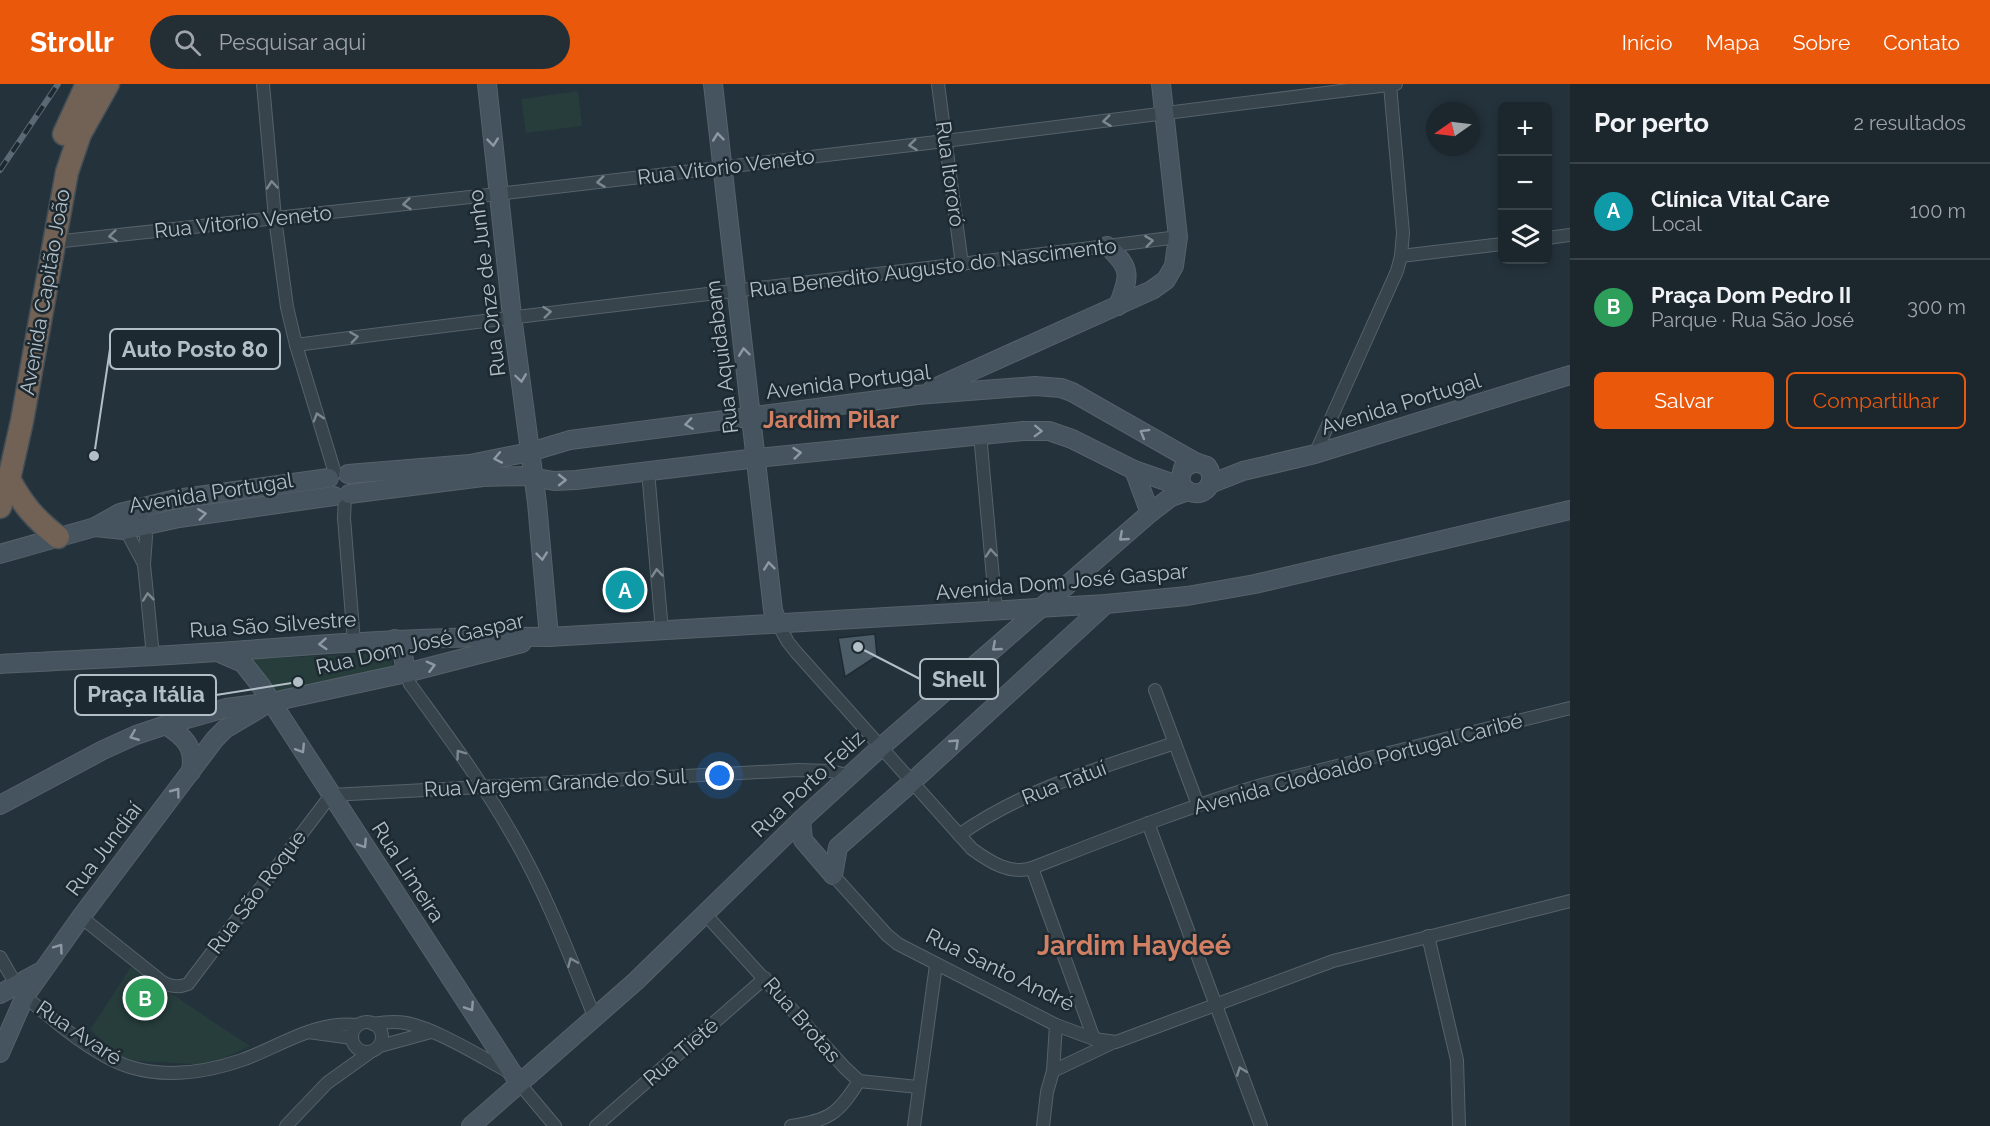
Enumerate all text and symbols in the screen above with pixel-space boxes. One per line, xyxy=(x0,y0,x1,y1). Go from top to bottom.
search box xyxy=(150,15,570,69)
text: Strollr xyxy=(30,26,114,59)
icon: search xyxy=(171,26,204,59)
text: Pesquisar aqui xyxy=(219,29,366,55)
text: Início xyxy=(1622,30,1672,55)
text: Mapa xyxy=(1705,30,1760,55)
text: Sobre xyxy=(1793,30,1850,55)
text: Contato xyxy=(1883,30,1960,55)
north arrow xyxy=(1426,102,1480,156)
map controls xyxy=(1498,102,1552,264)
button: + xyxy=(1498,102,1552,156)
text: Por perto xyxy=(1594,108,1709,138)
text: 2 resultados xyxy=(1853,111,1966,135)
one-way arrow xyxy=(1102,114,1111,126)
street label: Rua Itororó xyxy=(931,120,970,228)
one-way arrow xyxy=(713,133,725,142)
one-way arrow xyxy=(486,138,499,147)
one-way arrow xyxy=(909,138,918,151)
street label: Rua Vitorio Veneto xyxy=(636,143,816,190)
button: − xyxy=(1498,156,1552,210)
one-way arrow xyxy=(596,175,606,188)
one-way arrow xyxy=(266,181,279,190)
text: Clínica Vital Care xyxy=(1651,186,1830,212)
street label: Avenida Capitão João xyxy=(14,187,75,397)
street label: Rua Onze de Junho xyxy=(463,188,510,378)
one-way arrow xyxy=(403,197,412,210)
text: A xyxy=(1607,199,1620,223)
text: 100 m xyxy=(1909,199,1966,223)
street label: Rua Vitorio Veneto xyxy=(153,200,333,243)
button: layers xyxy=(1498,210,1552,264)
text: Local xyxy=(1651,212,1702,236)
one-way arrow xyxy=(108,229,117,242)
street label: Rua Benedito Augusto do Nascimento xyxy=(748,233,1118,302)
one-way arrow xyxy=(1145,235,1154,248)
street label: Rua Aquidabam xyxy=(700,279,743,435)
text: Praça Dom Pedro II xyxy=(1651,282,1851,308)
text: B xyxy=(1607,295,1620,319)
text: 300 m xyxy=(1907,295,1966,319)
one-way arrow xyxy=(542,306,551,319)
text: Parque · Rua São José xyxy=(1651,308,1854,332)
callout: Auto Posto 80 xyxy=(110,329,280,369)
one-way arrow xyxy=(349,332,358,344)
text: Auto Posto 80 xyxy=(122,336,268,362)
one-way arrow xyxy=(739,347,751,356)
street label: Avenida Portugal xyxy=(764,359,932,404)
street label: Avenida Portugal xyxy=(1318,367,1484,440)
button: Salvar xyxy=(1594,372,1774,429)
button: Compartilhar xyxy=(1786,372,1966,429)
one-way arrow xyxy=(514,373,526,382)
district label: Jardim Pilar xyxy=(763,405,899,434)
one-way arrow xyxy=(313,412,325,423)
one-way arrow xyxy=(685,417,694,429)
one-way arrow xyxy=(1034,425,1043,437)
one-way arrow xyxy=(1140,428,1150,440)
one-way arrow xyxy=(793,448,802,460)
one-way arrow xyxy=(493,451,503,464)
street label: Avenida Portugal xyxy=(127,467,295,518)
one-way arrow xyxy=(558,474,567,486)
one-way arrow xyxy=(197,509,207,521)
one-way arrow xyxy=(1119,529,1130,540)
one-way arrow xyxy=(985,549,998,558)
one-way arrow xyxy=(535,551,548,560)
street label: Avenida Dom José Gaspar xyxy=(935,558,1190,605)
one-way arrow xyxy=(763,562,775,571)
pin: A xyxy=(606,568,644,612)
one-way arrow xyxy=(651,568,664,577)
one-way arrow xyxy=(142,593,155,602)
street label: Rua São Silvestre xyxy=(189,606,357,643)
street label: Rua Dom José Gaspar xyxy=(313,607,527,680)
one-way arrow xyxy=(318,637,327,650)
one-way arrow xyxy=(992,640,1003,651)
callout: Shell xyxy=(920,659,998,699)
one-way arrow xyxy=(425,661,436,673)
text: Shell xyxy=(932,666,987,692)
callout: Praça Itália xyxy=(75,675,216,715)
text: Praça Itália xyxy=(87,681,205,707)
street label: Avenida Clodoaldo Portugal Caribé xyxy=(1191,707,1525,820)
street label: Rua Porto Feliz xyxy=(746,725,869,842)
one-way arrow xyxy=(129,729,140,741)
one-way arrow xyxy=(949,739,959,750)
one-way arrow xyxy=(294,742,305,753)
one-way arrow xyxy=(456,750,467,761)
street label: Rua Tatuí xyxy=(1018,755,1110,810)
your location xyxy=(705,761,734,790)
street label: Rua Vargem Grande do Sul xyxy=(423,763,687,802)
one-way arrow xyxy=(169,788,180,799)
street label: Rua Jundiaí xyxy=(60,797,147,900)
street label: Rua Limeira xyxy=(367,817,450,927)
street label: Rua São Roque xyxy=(202,825,311,959)
one-way arrow xyxy=(355,838,366,849)
street label: Rua Santo André xyxy=(922,923,1079,1016)
district label: Jardim Haydeé xyxy=(1037,930,1231,961)
one-way arrow xyxy=(51,943,62,954)
one-way arrow xyxy=(567,958,579,969)
street label: Rua Brotas xyxy=(759,972,846,1067)
pin: B xyxy=(126,976,164,1020)
street label: Rua Avaré xyxy=(32,995,127,1070)
one-way arrow xyxy=(462,1001,473,1012)
street label: Rua Tietê xyxy=(638,1012,723,1091)
one-way arrow xyxy=(1236,1066,1249,1077)

